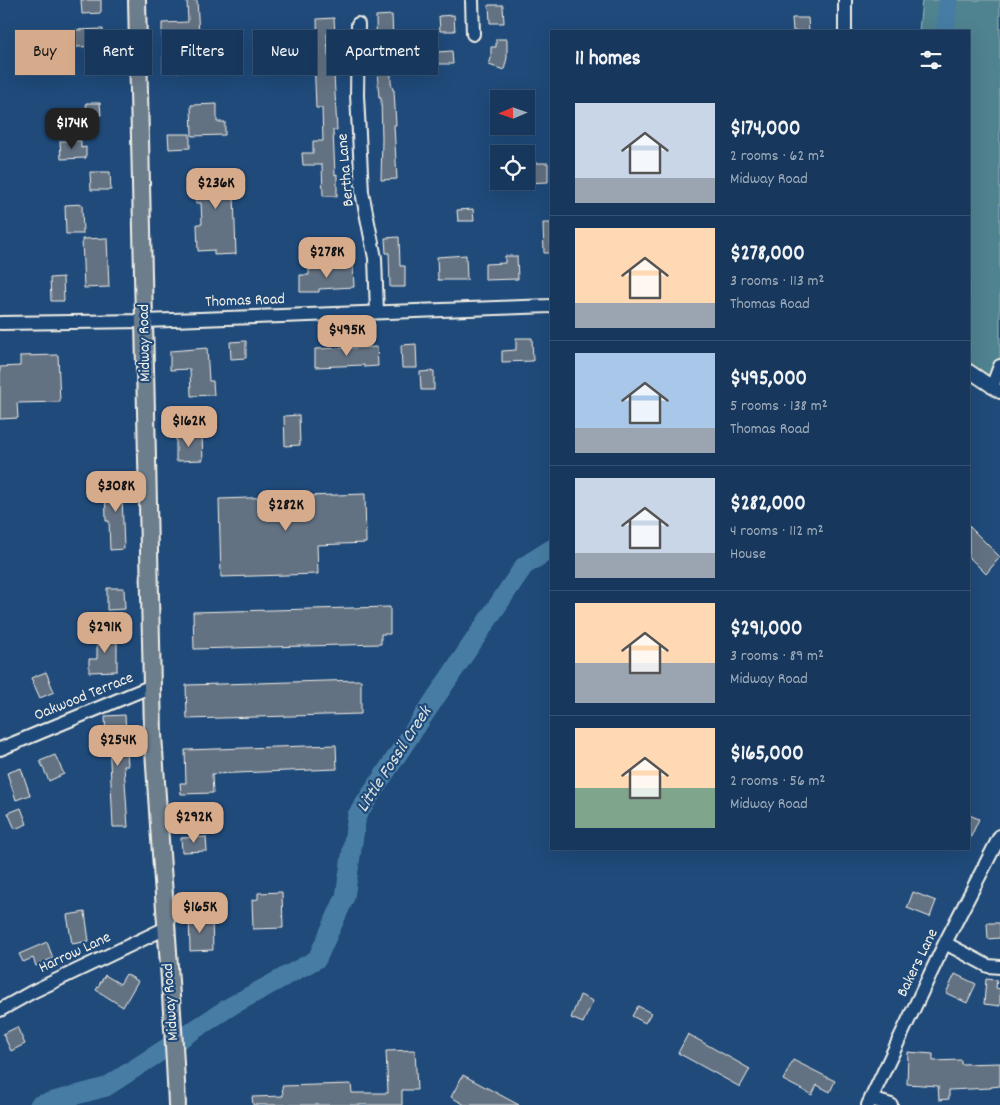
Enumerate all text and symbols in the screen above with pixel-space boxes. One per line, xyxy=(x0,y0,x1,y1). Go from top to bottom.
chip: Buy xyxy=(15,30,75,75)
chip: Rent xyxy=(85,30,152,75)
chip: Filters xyxy=(162,30,243,75)
chip: New xyxy=(253,30,317,75)
chip: Apartment xyxy=(327,30,438,75)
text: 11 homes xyxy=(575,45,640,75)
icon: filters xyxy=(917,46,945,74)
north arrow xyxy=(490,90,535,135)
map controls xyxy=(490,90,535,190)
pin: $174K xyxy=(37,108,107,150)
text: $174K xyxy=(56,112,88,135)
text: $174,000 xyxy=(730,115,800,145)
icon: home xyxy=(615,123,675,183)
street label: Bertha Lane xyxy=(331,132,361,208)
button: locate xyxy=(490,145,535,190)
text: 2 rooms · 62 m² xyxy=(730,145,825,168)
pin: $236K xyxy=(181,168,251,210)
text: Midway Road xyxy=(730,168,808,191)
text: $236K xyxy=(197,172,235,195)
pin: $278K xyxy=(292,236,362,279)
text: $278,000 xyxy=(730,240,805,270)
text: $278K xyxy=(309,241,345,264)
icon: home xyxy=(615,248,675,308)
text: 3 rooms · 113 m² xyxy=(730,270,824,293)
street label: Thomas Road xyxy=(205,288,285,314)
text: Thomas Road xyxy=(730,293,810,316)
street label: Midway Road xyxy=(133,304,157,382)
pin: $495K xyxy=(312,314,382,357)
text: $495K xyxy=(329,319,365,342)
text: $495,000 xyxy=(730,365,807,395)
icon: home xyxy=(615,373,675,433)
text: 5 rooms · 138 m² xyxy=(730,395,827,418)
pin: $162K xyxy=(154,406,224,448)
text: $162K xyxy=(172,410,206,433)
text: Thomas Road xyxy=(730,418,810,441)
pin: $308K xyxy=(81,470,151,513)
text: $308K xyxy=(97,475,135,498)
pin: $282K xyxy=(251,490,321,532)
text: $282,000 xyxy=(730,490,806,520)
text: $282K xyxy=(268,494,304,517)
icon: home xyxy=(615,498,675,558)
text: 4 rooms · 112 m² xyxy=(730,520,824,543)
text: House xyxy=(730,543,766,566)
pin: $291K xyxy=(70,612,140,654)
text: $291,000 xyxy=(730,615,802,645)
text: $291K xyxy=(88,616,122,639)
icon: home xyxy=(615,623,675,683)
text: 3 rooms · 89 m² xyxy=(730,645,824,668)
street label: Oakwood Terrace xyxy=(31,667,137,727)
text: Midway Road xyxy=(730,668,808,691)
water label: Little Fossil Creek xyxy=(351,701,440,818)
pin: $254K xyxy=(83,724,153,767)
text: $254K xyxy=(100,729,136,752)
text: $165,000 xyxy=(730,740,804,770)
icon: home xyxy=(615,748,675,808)
text: 2 rooms · 56 m² xyxy=(730,770,825,793)
text: Midway Road xyxy=(730,793,808,816)
pin: $292K xyxy=(159,802,229,844)
text: $292K xyxy=(176,806,212,829)
pin: $165K xyxy=(165,892,235,934)
text: $165K xyxy=(183,896,217,919)
street label: Bakers Lane xyxy=(892,925,944,1001)
street label: Harrow Lane xyxy=(35,926,115,980)
street label: Midway Road xyxy=(157,962,185,1042)

